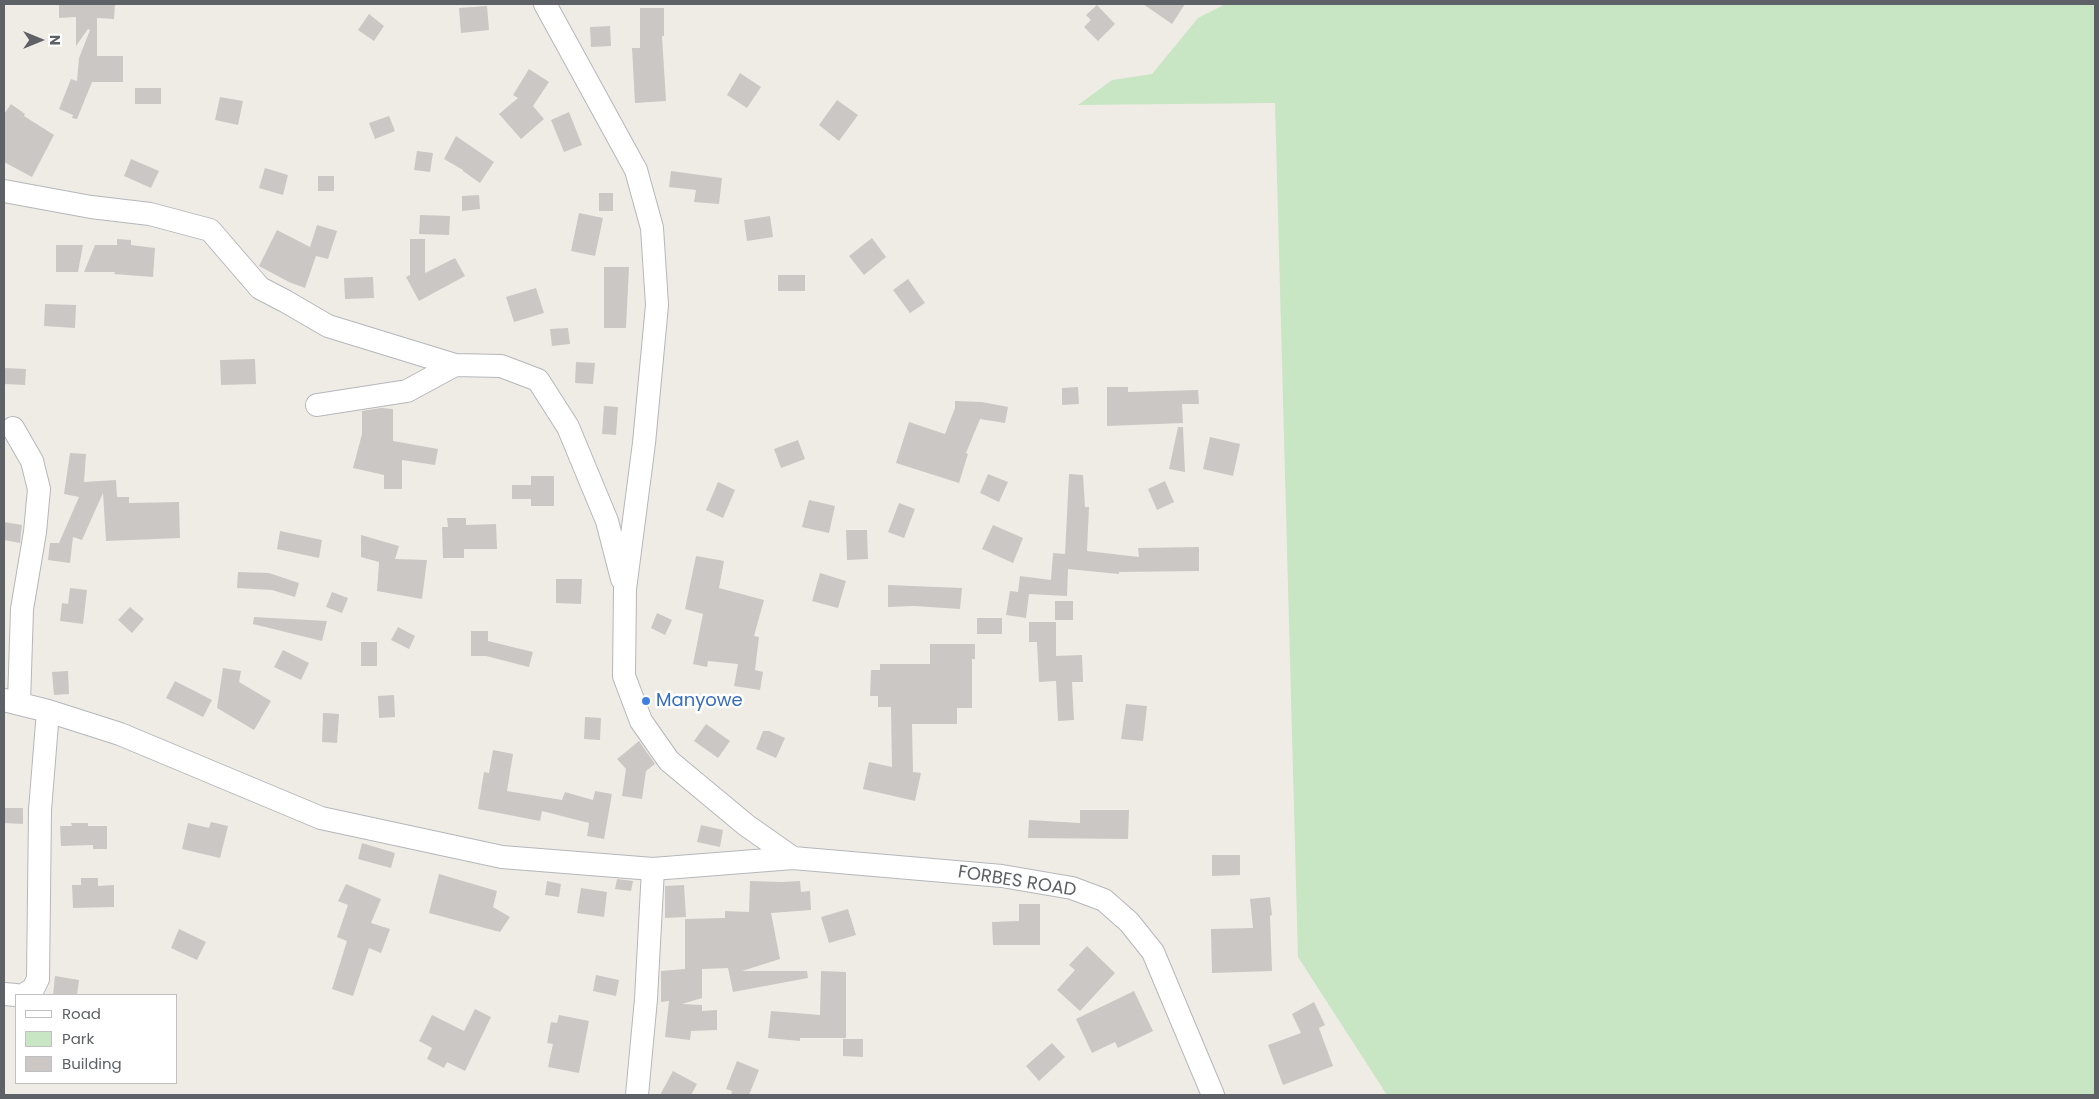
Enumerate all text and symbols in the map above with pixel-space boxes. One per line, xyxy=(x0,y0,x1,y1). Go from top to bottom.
north arrow xyxy=(15,15,65,65)
text: N xyxy=(45,35,65,45)
place label: Manyowe xyxy=(656,690,743,712)
marker: Manyowe xyxy=(640,695,652,707)
street label: FORBES ROAD xyxy=(956,862,1078,902)
legend xyxy=(15,994,178,1084)
text: Road xyxy=(62,1003,101,1024)
text: Park xyxy=(62,1028,94,1049)
text: Building xyxy=(62,1053,122,1074)

